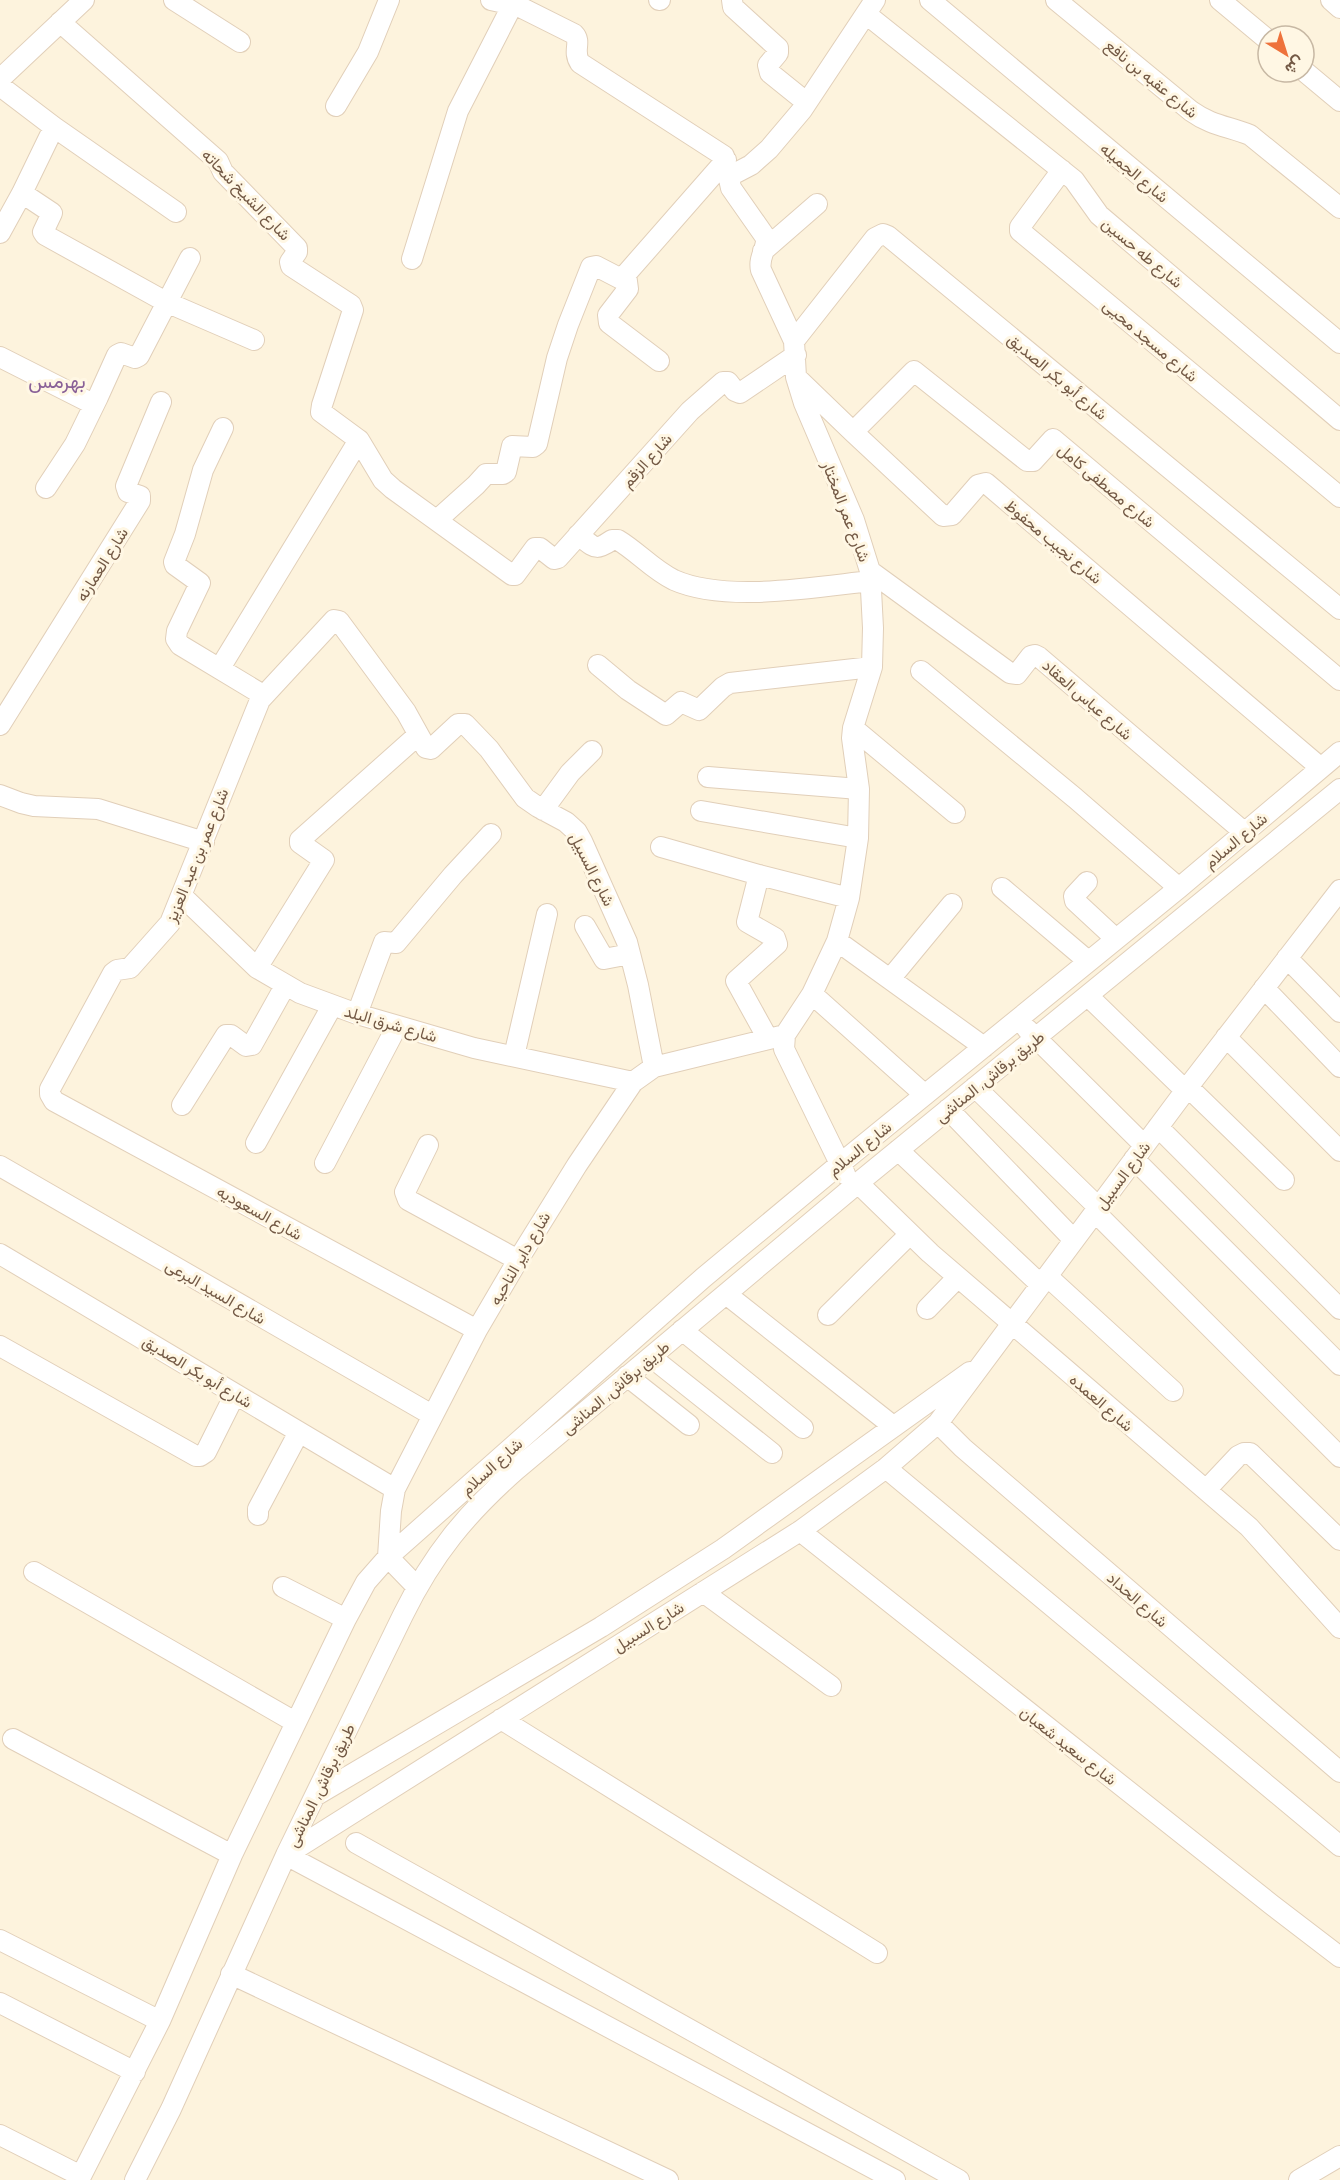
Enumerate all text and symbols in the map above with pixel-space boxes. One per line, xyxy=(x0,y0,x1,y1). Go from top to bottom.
north arrow xyxy=(1256,24,1316,84)
street label: شارع عقبه بن نافع xyxy=(1100,35,1202,124)
text: ش xyxy=(1281,52,1309,80)
street label: شارع الجميله xyxy=(1095,138,1173,208)
street label: شارع الشيخ شحاته xyxy=(197,144,295,246)
street label: شارع طه حسين xyxy=(1097,213,1187,294)
street label: شارع مسجد محيى xyxy=(1098,295,1202,387)
street label: شارع أبو بكر الصديق xyxy=(1002,329,1112,426)
district label: بهرمس xyxy=(28,368,86,394)
street label: شارع الزقم xyxy=(617,429,677,493)
street label: شارع مصطفى كامل xyxy=(1053,439,1159,533)
street label: شارع عمر المختار xyxy=(816,457,875,565)
street label: شارع نجيب محفوظ xyxy=(1000,495,1106,589)
street label: شارع العمارنه xyxy=(71,524,134,606)
street label: شارع عباس العقاد xyxy=(1037,655,1137,745)
street label: شارع عمر بن عبد العزيز xyxy=(160,785,234,927)
street label: شارع السلام xyxy=(1200,808,1272,874)
street label: شارع السبيل xyxy=(564,829,620,910)
street label: شارع شرق البلد xyxy=(342,1001,439,1048)
street label: طريق برقاش, المناشى xyxy=(931,1026,1049,1127)
street label: شارع السلام xyxy=(823,1117,897,1182)
street label: شارع السبيل xyxy=(1090,1137,1156,1214)
street label: شارع السعوديه xyxy=(213,1181,306,1246)
street label: شارع داير الناحيه xyxy=(485,1208,556,1309)
street label: شارع السيد البرعى xyxy=(161,1255,269,1330)
street label: شارع أبو بكر الصديق xyxy=(138,1331,256,1414)
street label: طريق برقاش, المناشى xyxy=(557,1336,674,1439)
street label: شارع العمده xyxy=(1064,1369,1138,1437)
street label: شارع السلام xyxy=(456,1433,528,1501)
street label: شارع الحداد xyxy=(1102,1567,1172,1633)
street label: شارع السبيل xyxy=(609,1597,688,1658)
street label: شارع سعيد شعبان xyxy=(1015,1701,1121,1791)
street label: طريق برقاش, المناشى xyxy=(282,1720,360,1851)

